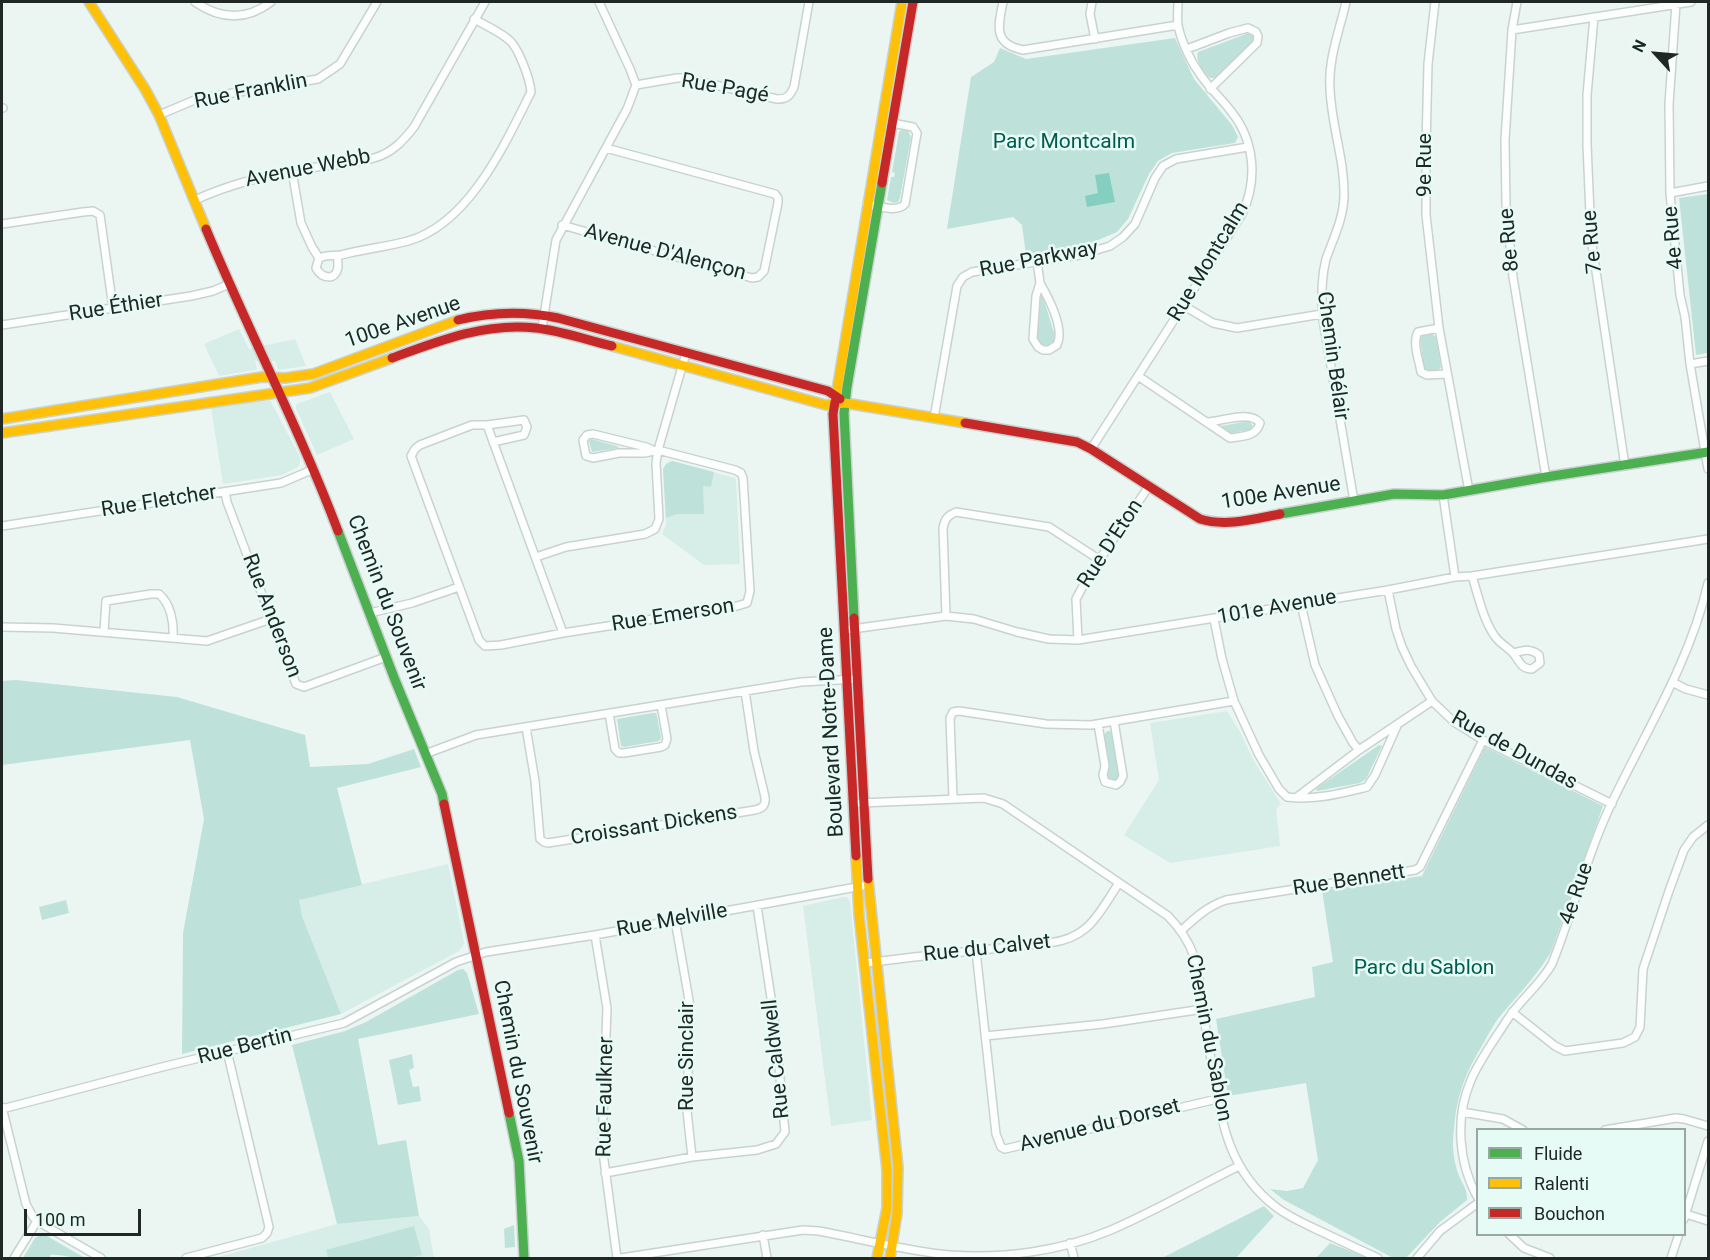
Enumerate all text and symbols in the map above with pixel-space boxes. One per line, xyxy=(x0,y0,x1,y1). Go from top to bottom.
north arrow xyxy=(1626,24,1686,84)
text: N xyxy=(1628,37,1650,55)
street label: Rue Franklin xyxy=(192,69,310,115)
street label: Rue Pagé xyxy=(679,69,771,109)
park label: Parc Montcalm xyxy=(993,130,1135,156)
street label: 9e Rue xyxy=(1413,133,1439,197)
street label: Avenue Webb xyxy=(243,145,373,193)
street label: Rue Montcalm xyxy=(1163,197,1255,327)
street label: 4e Rue xyxy=(1659,205,1689,271)
street label: 8e Rue xyxy=(1495,207,1525,273)
street label: 7e Rue xyxy=(1578,209,1608,275)
street label: Avenue D'Alençon xyxy=(581,219,749,287)
street label: Rue Parkway xyxy=(978,236,1100,284)
street label: Rue Éthier xyxy=(67,288,165,328)
street label: Chemin Bélair xyxy=(1310,290,1354,422)
street label: 100e Avenue xyxy=(342,291,464,355)
street label: 100e Avenue xyxy=(1220,472,1342,516)
street label: Rue Fletcher xyxy=(100,480,218,524)
street label: Rue D'Eton xyxy=(1073,495,1149,593)
street label: Chemin du Souvenir xyxy=(341,512,431,694)
street label: Rue Anderson xyxy=(236,550,306,682)
street label: 101e Avenue xyxy=(1216,585,1338,631)
street label: Rue Emerson xyxy=(610,594,736,638)
street label: Boulevard Notre-Dame xyxy=(814,626,850,838)
street label: Rue de Dundas xyxy=(1447,706,1581,796)
street label: Croissant Dickens xyxy=(569,800,739,852)
street label: Rue Bennett xyxy=(1291,860,1407,902)
street label: 4e Rue xyxy=(1555,860,1599,928)
street label: Rue Melville xyxy=(615,899,729,943)
street label: Rue du Calvet xyxy=(922,930,1052,968)
street label: Chemin du Sablon xyxy=(1179,952,1237,1124)
park label: Parc du Sablon xyxy=(1354,956,1494,982)
street label: Chemin du Souvenir xyxy=(487,978,547,1166)
street label: Rue Caldwell xyxy=(758,998,796,1120)
street label: Rue Sinclair xyxy=(675,1001,701,1111)
street label: Rue Bertin xyxy=(195,1023,295,1071)
street label: Rue Faulkner xyxy=(592,1036,620,1158)
street label: Avenue du Dorset xyxy=(1017,1094,1183,1158)
legend xyxy=(1476,1128,1686,1236)
text: Fluide xyxy=(1534,1143,1582,1164)
text: Ralenti xyxy=(1534,1173,1589,1194)
scale bar xyxy=(27,1197,144,1235)
text: Bouchon xyxy=(1534,1203,1605,1224)
text: 100 m xyxy=(35,1209,86,1230)

